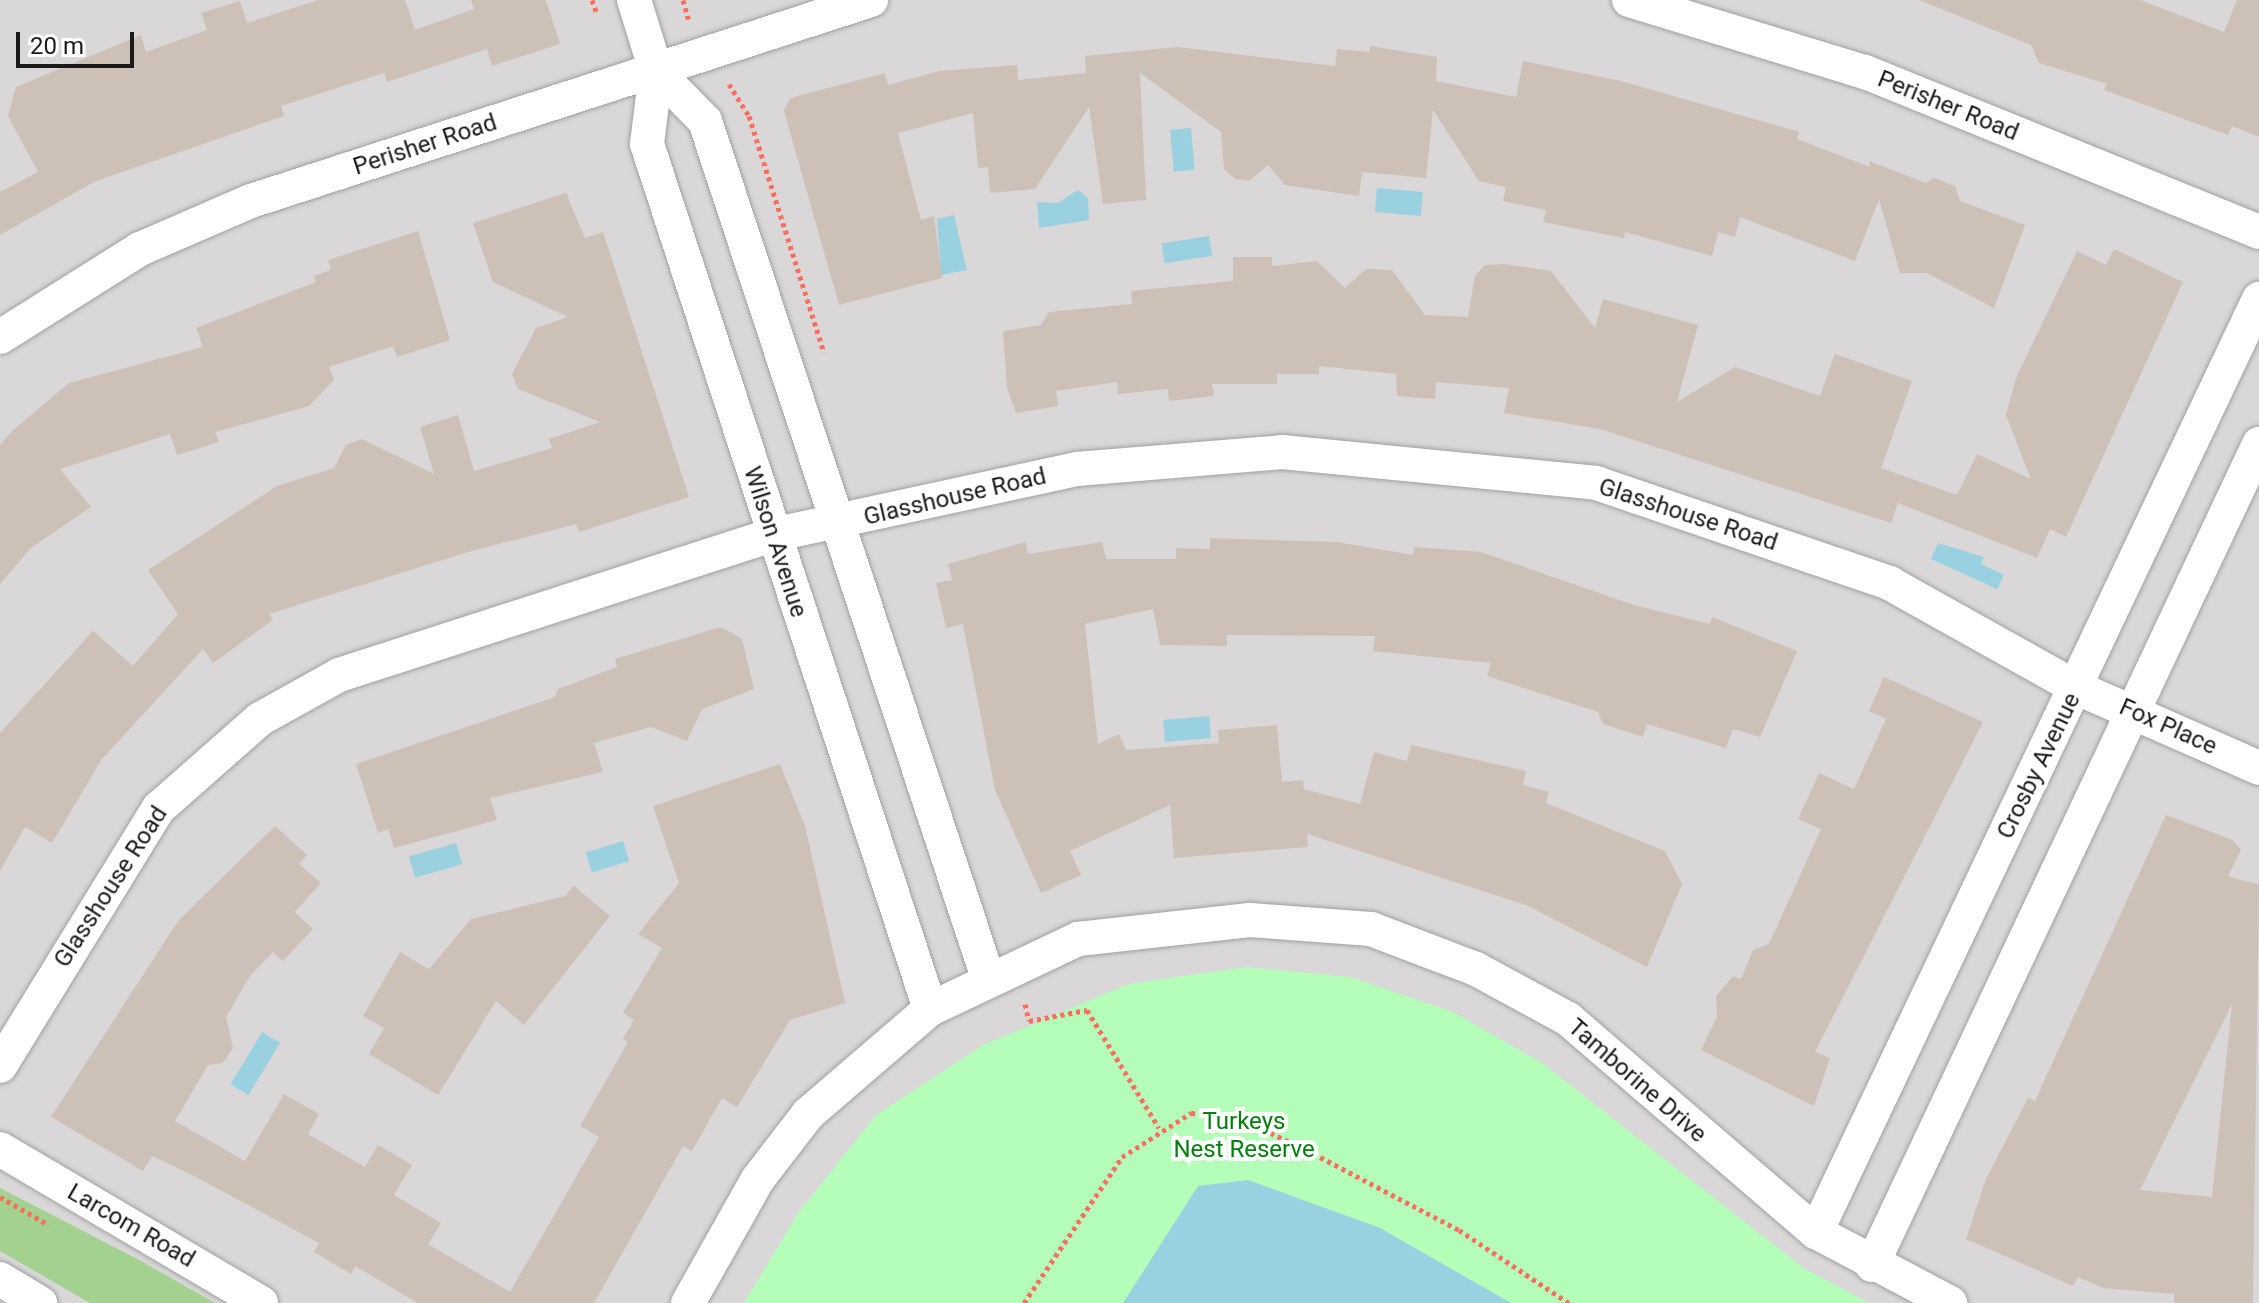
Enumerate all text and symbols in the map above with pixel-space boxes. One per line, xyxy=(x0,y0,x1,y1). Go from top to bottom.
scale bar xyxy=(20,16,138,66)
text: 20 m xyxy=(30,32,84,60)
street label: Perisher Road xyxy=(1873,65,2023,147)
street label: Perisher Road xyxy=(350,108,500,182)
street label: Glasshouse Road xyxy=(861,462,1049,532)
street label: Wilson Avenue xyxy=(737,463,813,621)
street label: Glasshouse Road xyxy=(1595,473,1781,557)
street label: Crosby Avenue xyxy=(1991,688,2087,844)
street label: Fox Place xyxy=(2115,693,2221,761)
street label: Glasshouse Road xyxy=(48,801,174,973)
street label: Tamborine Drive xyxy=(1562,1013,1712,1149)
park label: Turkeys Nest Reserve xyxy=(1173,1108,1315,1164)
street label: Larcom Road xyxy=(62,1178,200,1274)

